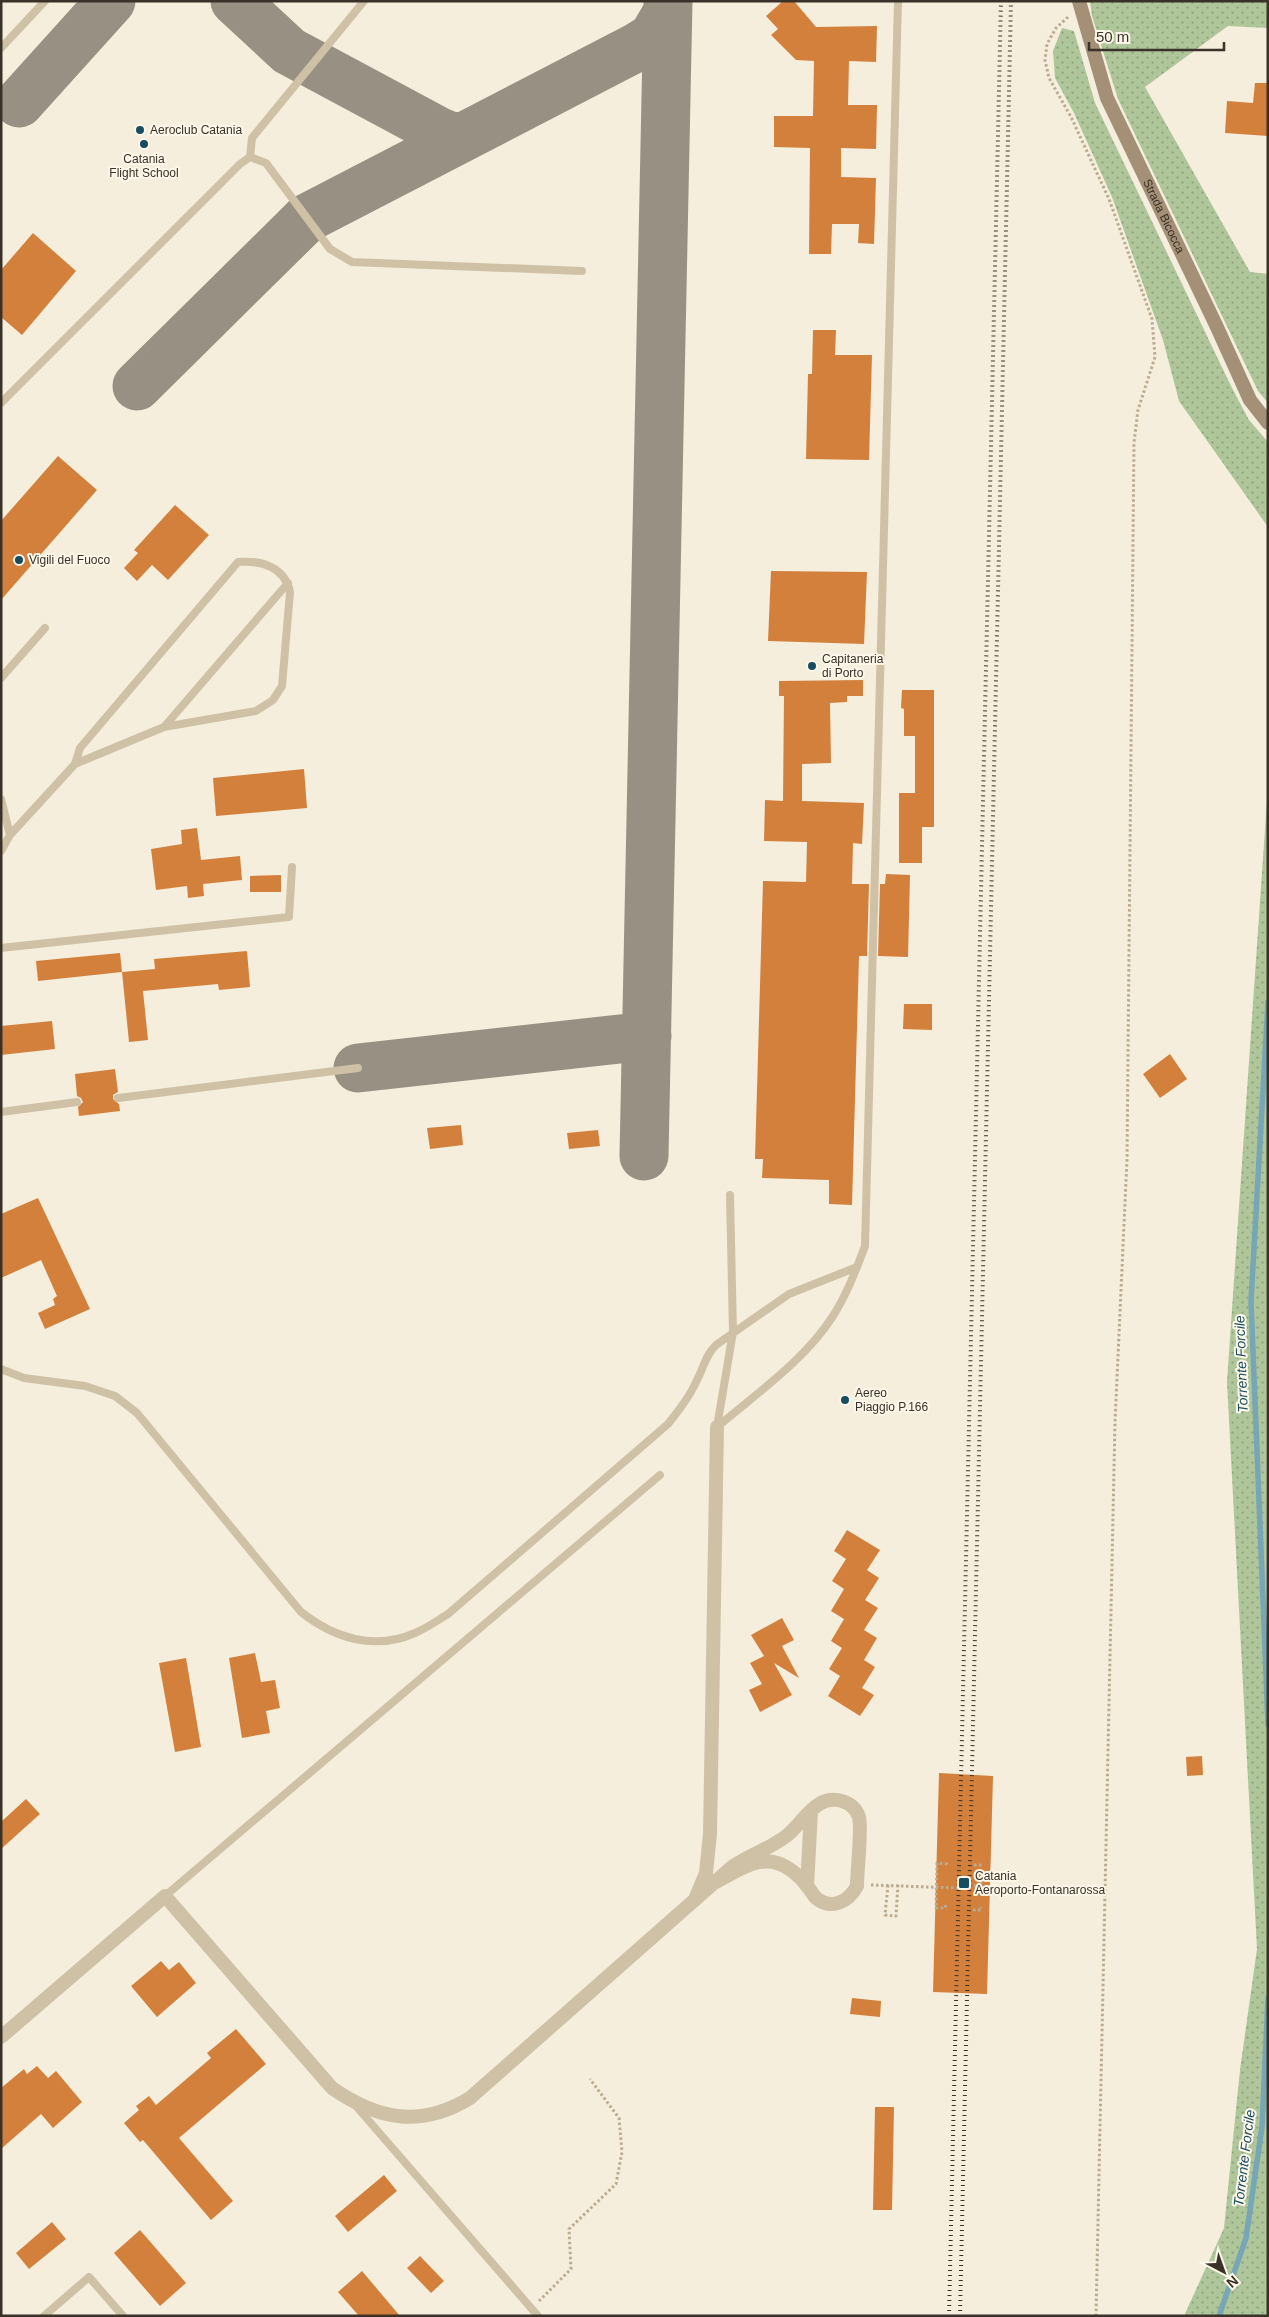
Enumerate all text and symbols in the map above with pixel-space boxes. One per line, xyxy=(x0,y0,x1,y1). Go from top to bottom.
scale bar xyxy=(1089,20,1224,52)
text: 50 m xyxy=(1096,28,1129,45)
place label: Aeroclub Catania xyxy=(150,123,242,137)
marker: Aeroclub Catania xyxy=(134,124,146,136)
marker: Catania Flight School xyxy=(138,138,150,150)
place label: Catania Flight School xyxy=(109,152,179,180)
street label: Strada Bicocca xyxy=(1140,177,1188,256)
place label: Vigili del Fuoco xyxy=(29,553,110,567)
marker: Vigili del Fuoco xyxy=(13,554,25,566)
place label: Capitaneria di Porto xyxy=(822,652,884,680)
marker: Capitaneria di Porto xyxy=(806,660,818,672)
water label: Torrente Forcile xyxy=(1231,1315,1251,1413)
place label: Aereo Piaggio P.166 xyxy=(855,1386,929,1414)
marker: Aereo Piaggio P.166 xyxy=(839,1394,851,1406)
place label: Catania Aeroporto-Fontanarossa xyxy=(975,1869,1105,1897)
marker: Catania Aeroporto-Fontanarossa xyxy=(957,1876,971,1890)
water label: Torrente Forcile xyxy=(1230,2108,1258,2207)
north arrow xyxy=(1199,2247,1249,2297)
text: N xyxy=(1223,2272,1242,2291)

